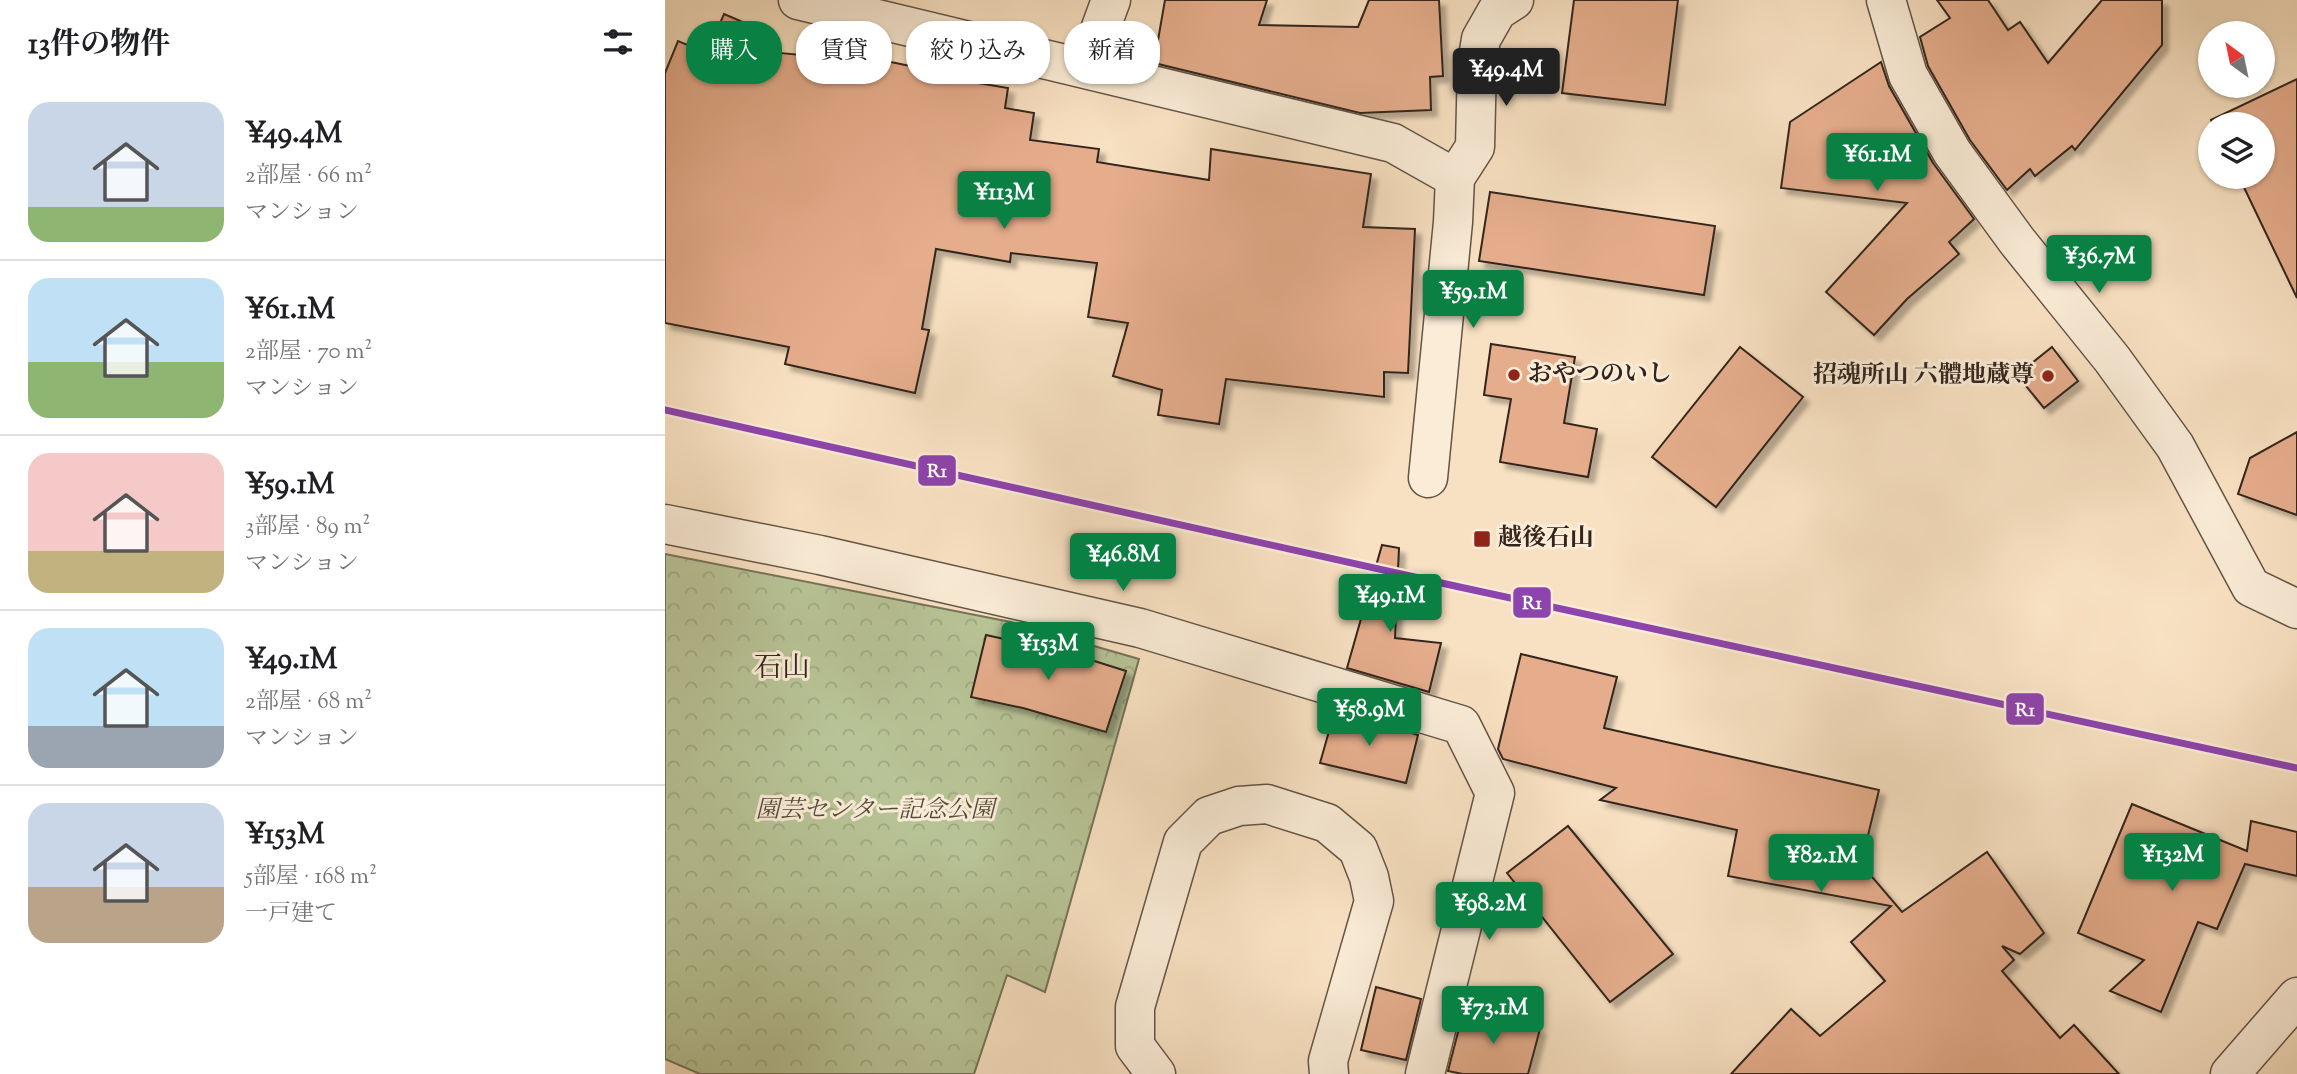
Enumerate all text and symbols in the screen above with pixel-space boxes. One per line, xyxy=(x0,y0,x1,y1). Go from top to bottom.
chip: 購入 xyxy=(686,21,782,84)
chip: 賃貸 xyxy=(796,21,892,84)
chip: 絞り込み xyxy=(906,21,1050,84)
chip: 新着 xyxy=(1064,21,1160,84)
north arrow xyxy=(2198,21,2275,98)
map controls xyxy=(2198,21,2275,189)
icon: filters xyxy=(599,23,637,61)
text: 13件の物件 xyxy=(28,24,170,67)
pin: ¥49.4M xyxy=(1449,48,1563,108)
text: ¥49.4M xyxy=(1469,54,1543,87)
button: layers xyxy=(2198,112,2275,189)
text: ¥49.4M xyxy=(245,113,342,156)
icon: home xyxy=(84,130,168,214)
pin: ¥61.1M xyxy=(1820,134,1934,193)
text: ¥61.1M xyxy=(1842,139,1912,172)
text: 2部屋 · 66 m² xyxy=(245,160,372,193)
pin: ¥113M xyxy=(955,172,1053,231)
text: ¥113M xyxy=(974,177,1034,210)
text: マンション xyxy=(245,197,359,230)
pin: ¥36.7M xyxy=(2042,236,2156,295)
text: ¥36.7M xyxy=(2062,241,2136,274)
pin: ¥59.1M xyxy=(1416,270,1530,330)
text: ¥59.1M xyxy=(1439,276,1507,309)
text: ¥61.1M xyxy=(245,289,335,332)
icon: home xyxy=(84,306,168,390)
text: 2部屋 · 70 m² xyxy=(245,336,372,369)
place label: おやつのいし xyxy=(1528,358,1672,392)
place label: 招魂所山 六體地蔵尊 xyxy=(1813,359,2034,393)
marker: おやつのいし xyxy=(1506,367,1522,383)
marker: 招魂所山 六體地蔵尊 xyxy=(2040,368,2056,384)
text: マンション xyxy=(245,373,359,406)
line badge: R1 xyxy=(917,454,957,487)
text: R1 xyxy=(927,459,948,486)
text: ¥59.1M xyxy=(245,464,335,507)
icon: home xyxy=(84,481,168,565)
text: 3部屋 · 89 m² xyxy=(245,511,370,544)
place label: 越後石山 xyxy=(1498,522,1594,556)
marker: 越後石山 xyxy=(1472,529,1492,549)
pin: ¥46.8M xyxy=(1066,534,1180,593)
text: ¥46.8M xyxy=(1086,539,1160,572)
text: マンション xyxy=(245,548,359,581)
pin: ¥49.1M xyxy=(1333,574,1447,634)
text: ¥49.1M xyxy=(1355,580,1425,613)
line badge: R1 xyxy=(1512,586,1552,619)
text: R1 xyxy=(1522,591,1543,618)
pin: ¥153M xyxy=(999,622,1097,682)
text: ¥153M xyxy=(1018,628,1078,661)
text: ¥49.1M xyxy=(245,639,337,682)
district label: 石山 xyxy=(754,649,810,689)
icon: home xyxy=(84,656,168,740)
text: 2部屋 · 68 m² xyxy=(245,686,372,719)
pin: ¥58.9M xyxy=(1312,688,1426,748)
line badge: R1 xyxy=(2005,692,2045,726)
text: ¥58.9M xyxy=(1333,694,1405,727)
text: R1 xyxy=(2015,698,2036,725)
text: マンション xyxy=(245,723,359,756)
park label: 園芸センター記念公園 xyxy=(755,794,999,828)
text: ¥153M xyxy=(245,814,324,857)
icon: home xyxy=(84,831,168,915)
pin: ¥82.1M xyxy=(1764,834,1878,894)
pin: ¥132M xyxy=(2123,834,2221,893)
text: ¥132M xyxy=(2140,839,2204,872)
text: ¥82.1M xyxy=(1785,840,1857,873)
text: 5部屋 · 168 m² xyxy=(245,861,377,894)
pin: ¥98.2M xyxy=(1432,883,1546,942)
text: ¥98.2M xyxy=(1452,888,1526,921)
text: 一戸建て xyxy=(245,898,337,931)
pin: ¥73.1M xyxy=(1436,986,1550,1046)
text: ¥73.1M xyxy=(1458,992,1528,1025)

